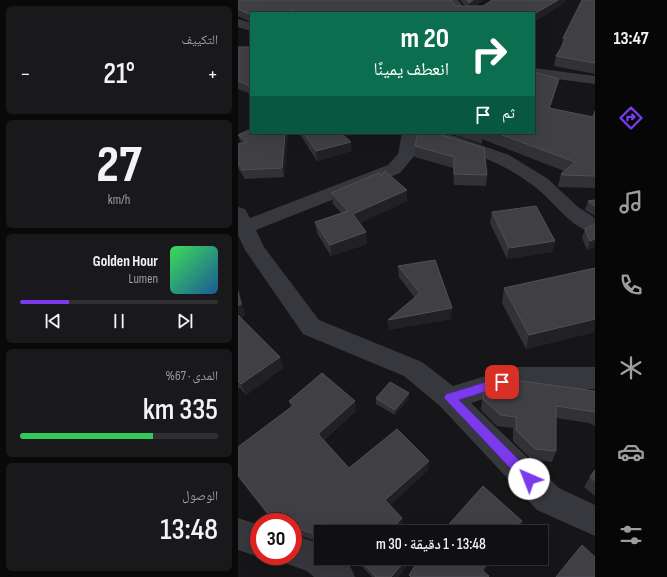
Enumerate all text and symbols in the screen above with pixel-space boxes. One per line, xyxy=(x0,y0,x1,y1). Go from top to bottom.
text: 20 m xyxy=(400,22,449,55)
icon: right xyxy=(463,28,515,80)
text: 13:47 xyxy=(613,28,649,49)
text: التكييف xyxy=(182,32,218,48)
text: 21° xyxy=(103,56,135,92)
text: انعطف يمينًا xyxy=(374,59,449,80)
text: − xyxy=(20,61,31,88)
text: + xyxy=(207,61,218,88)
icon: arrive xyxy=(472,104,494,126)
text: ثم xyxy=(502,104,515,123)
icon: directions xyxy=(617,104,645,132)
text: 27 xyxy=(96,134,142,197)
icon: music xyxy=(617,188,645,216)
text: km/h xyxy=(108,192,130,208)
text: Golden Hour xyxy=(93,252,158,271)
text: Lumen xyxy=(129,271,158,287)
icon: phone xyxy=(617,271,645,299)
icon: previous xyxy=(42,310,64,332)
icon: pause xyxy=(108,310,130,332)
icon: next xyxy=(174,310,196,332)
icon: climate xyxy=(617,354,645,382)
pin xyxy=(485,365,519,399)
text: المدى · 67% xyxy=(166,368,218,384)
icon: arrive xyxy=(491,371,513,393)
text: 335 km xyxy=(143,392,218,428)
icon: car xyxy=(617,438,645,466)
position arrow xyxy=(508,458,550,500)
text: الوصول xyxy=(182,488,218,504)
text: 13:48 xyxy=(160,512,218,548)
speed limit sign: 30 xyxy=(250,513,302,565)
icon: filters xyxy=(617,521,645,549)
text: 13:48 · 1 دقيقة · 30 m xyxy=(376,535,486,554)

